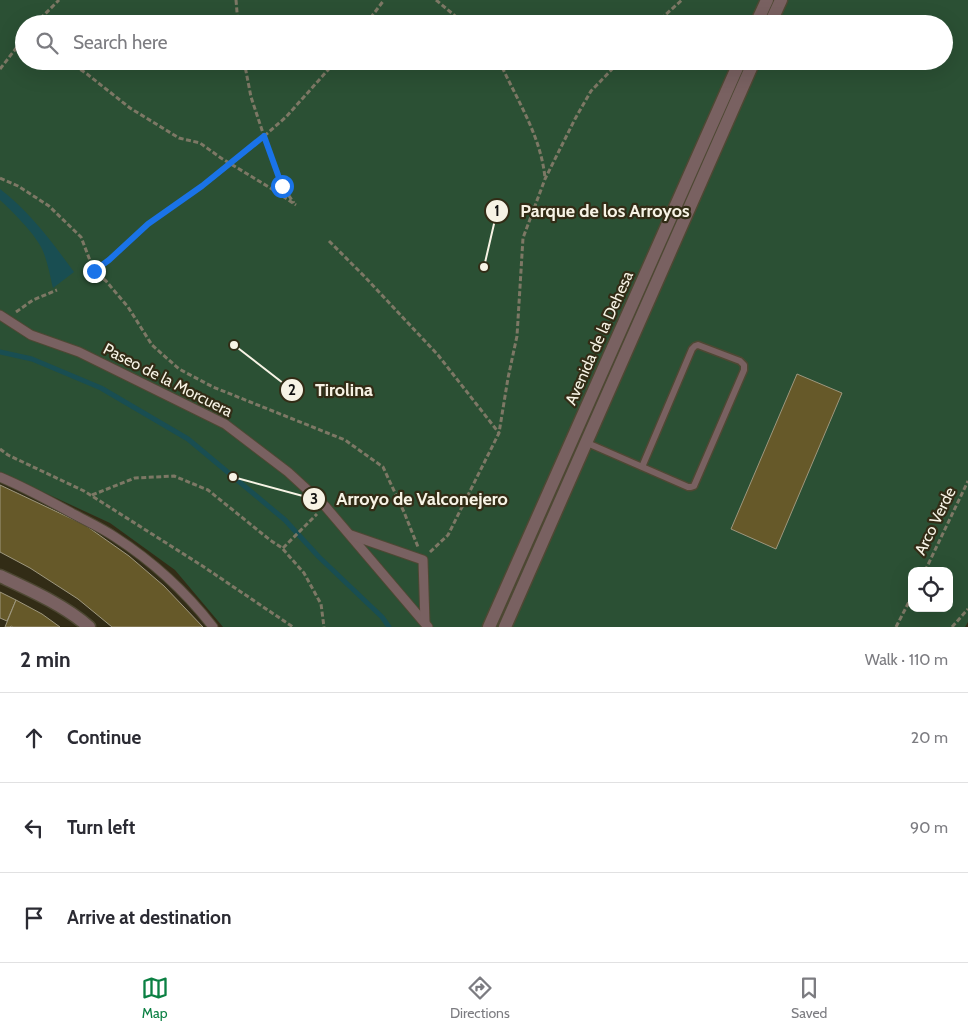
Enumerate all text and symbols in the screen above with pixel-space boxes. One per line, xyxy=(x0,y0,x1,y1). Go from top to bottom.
search box xyxy=(15,15,953,70)
icon: search xyxy=(33,29,61,57)
text: Search here xyxy=(73,31,167,54)
route start xyxy=(271,175,294,198)
callout: Parque de los Arroyos xyxy=(485,194,699,227)
text: Parque de los Arroyos xyxy=(520,200,690,222)
text: 1 xyxy=(494,202,500,220)
route end xyxy=(83,260,106,283)
street label: Avenida de la Dehesa xyxy=(561,268,637,408)
street label: Paseo de la Morcuera xyxy=(100,339,236,421)
callout: Tirolina xyxy=(280,374,383,407)
text: Tirolina xyxy=(315,379,373,401)
text: 2 xyxy=(288,381,296,399)
callout: Arroyo de Valconejero xyxy=(301,482,518,515)
street label: Arco Verde xyxy=(910,484,960,558)
text: Arroyo de Valconejero xyxy=(336,488,508,510)
text: 3 xyxy=(310,490,318,508)
map controls xyxy=(908,567,953,612)
button: locate xyxy=(908,567,953,612)
text: 2 min xyxy=(20,647,71,672)
text: Walk · 110 m xyxy=(865,650,948,669)
icon: ahead xyxy=(20,724,48,752)
text: Continue xyxy=(67,726,141,749)
text: 20 m xyxy=(911,728,948,747)
icon: left xyxy=(20,814,48,842)
text: Turn left xyxy=(67,816,135,839)
text: 90 m xyxy=(910,818,948,837)
icon: arrive xyxy=(20,904,48,932)
text: Arrive at destination xyxy=(67,906,231,929)
tab: Map xyxy=(141,974,169,1022)
tab: Directions xyxy=(450,974,510,1022)
tab: Saved xyxy=(791,974,827,1022)

